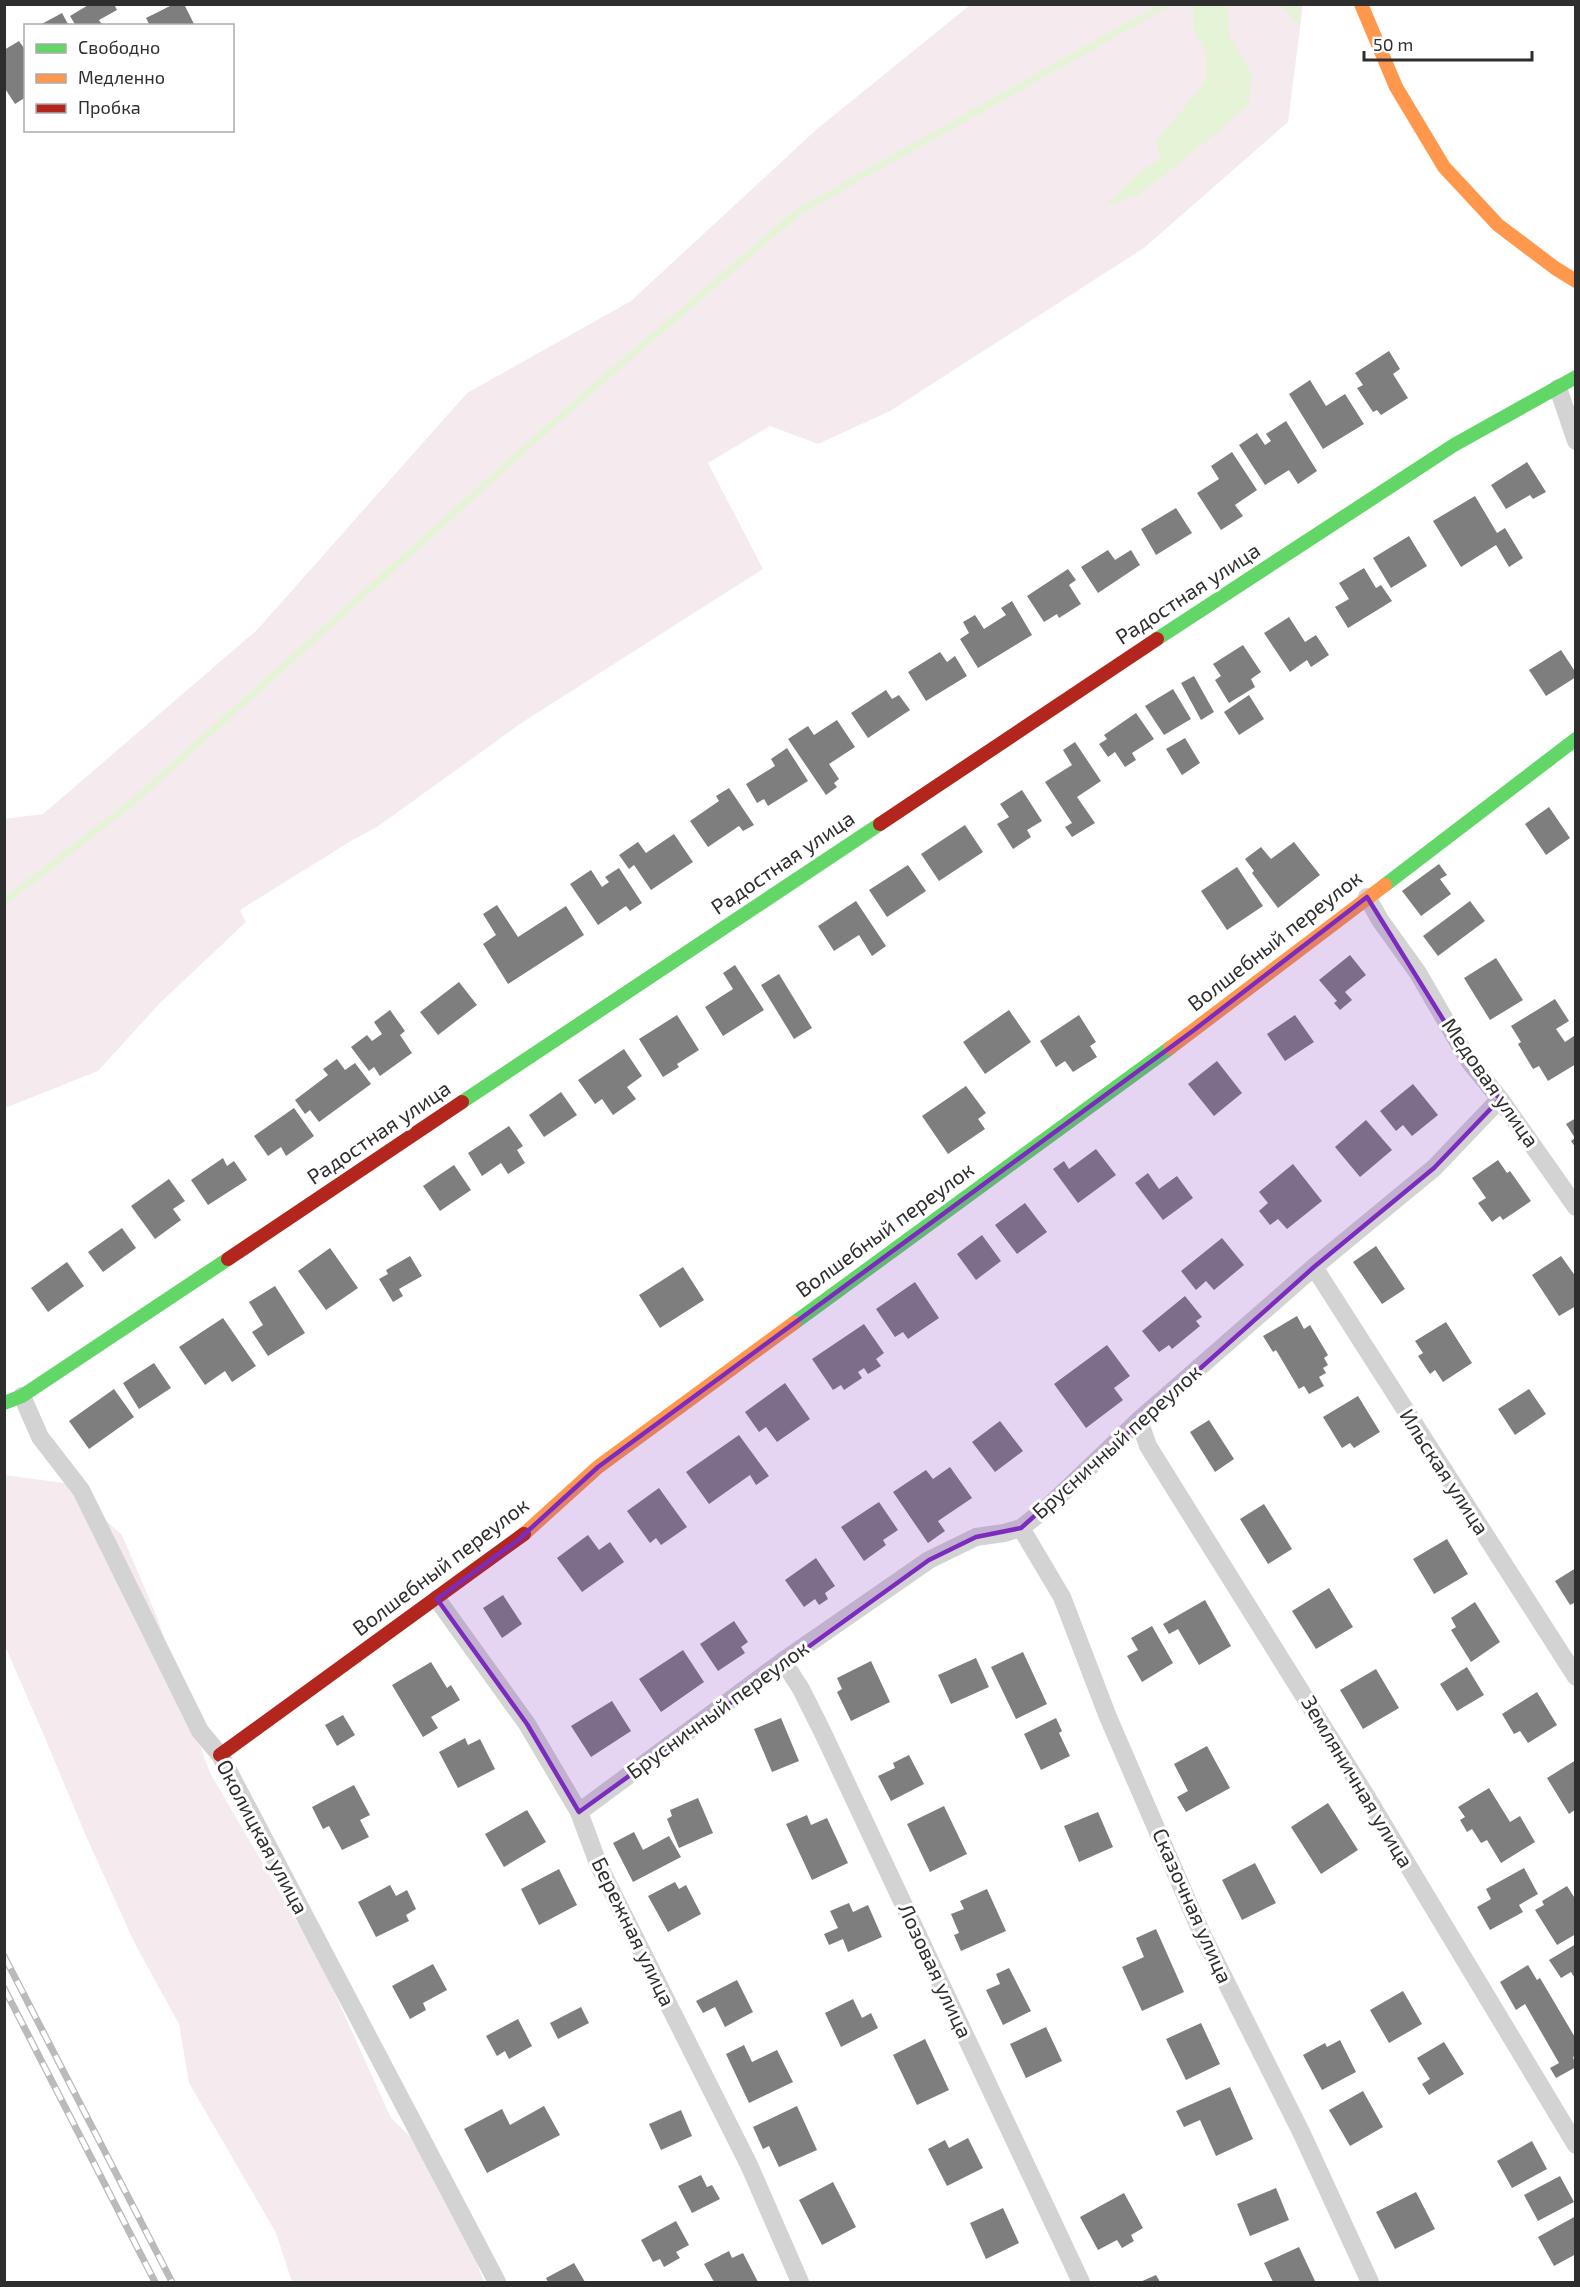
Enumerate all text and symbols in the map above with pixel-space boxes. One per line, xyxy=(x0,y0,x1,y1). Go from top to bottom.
legend xyxy=(24,24,234,132)
scale bar xyxy=(1364,24,1532,62)
text: 50 m xyxy=(1373,33,1413,55)
text: Свободно xyxy=(78,36,160,58)
text: Медленно xyxy=(78,66,165,88)
text: Пробка xyxy=(78,96,141,118)
street label: Радостная улица xyxy=(1110,537,1265,650)
street label: Радостная улица xyxy=(706,805,859,920)
street label: Волшебный переулок xyxy=(1182,864,1367,1016)
street label: Медовая улица xyxy=(1437,1013,1545,1152)
street label: Радостная улица xyxy=(302,1075,455,1190)
street label: Волшебный переулок xyxy=(790,1156,979,1303)
street label: Брусничный переулок xyxy=(1026,1358,1206,1524)
street label: Ильская улица xyxy=(1394,1404,1495,1539)
street label: Волшебный переулок xyxy=(347,1491,534,1641)
street label: Брусничный переулок xyxy=(621,1634,813,1784)
street label: Земляничная улица xyxy=(1296,1691,1419,1872)
street label: Околицкая улица xyxy=(211,1755,315,1918)
street label: Сказочная улица xyxy=(1147,1824,1239,1987)
street label: Бережная улица xyxy=(587,1853,681,2010)
street label: Лозовая улица xyxy=(893,1899,979,2042)

